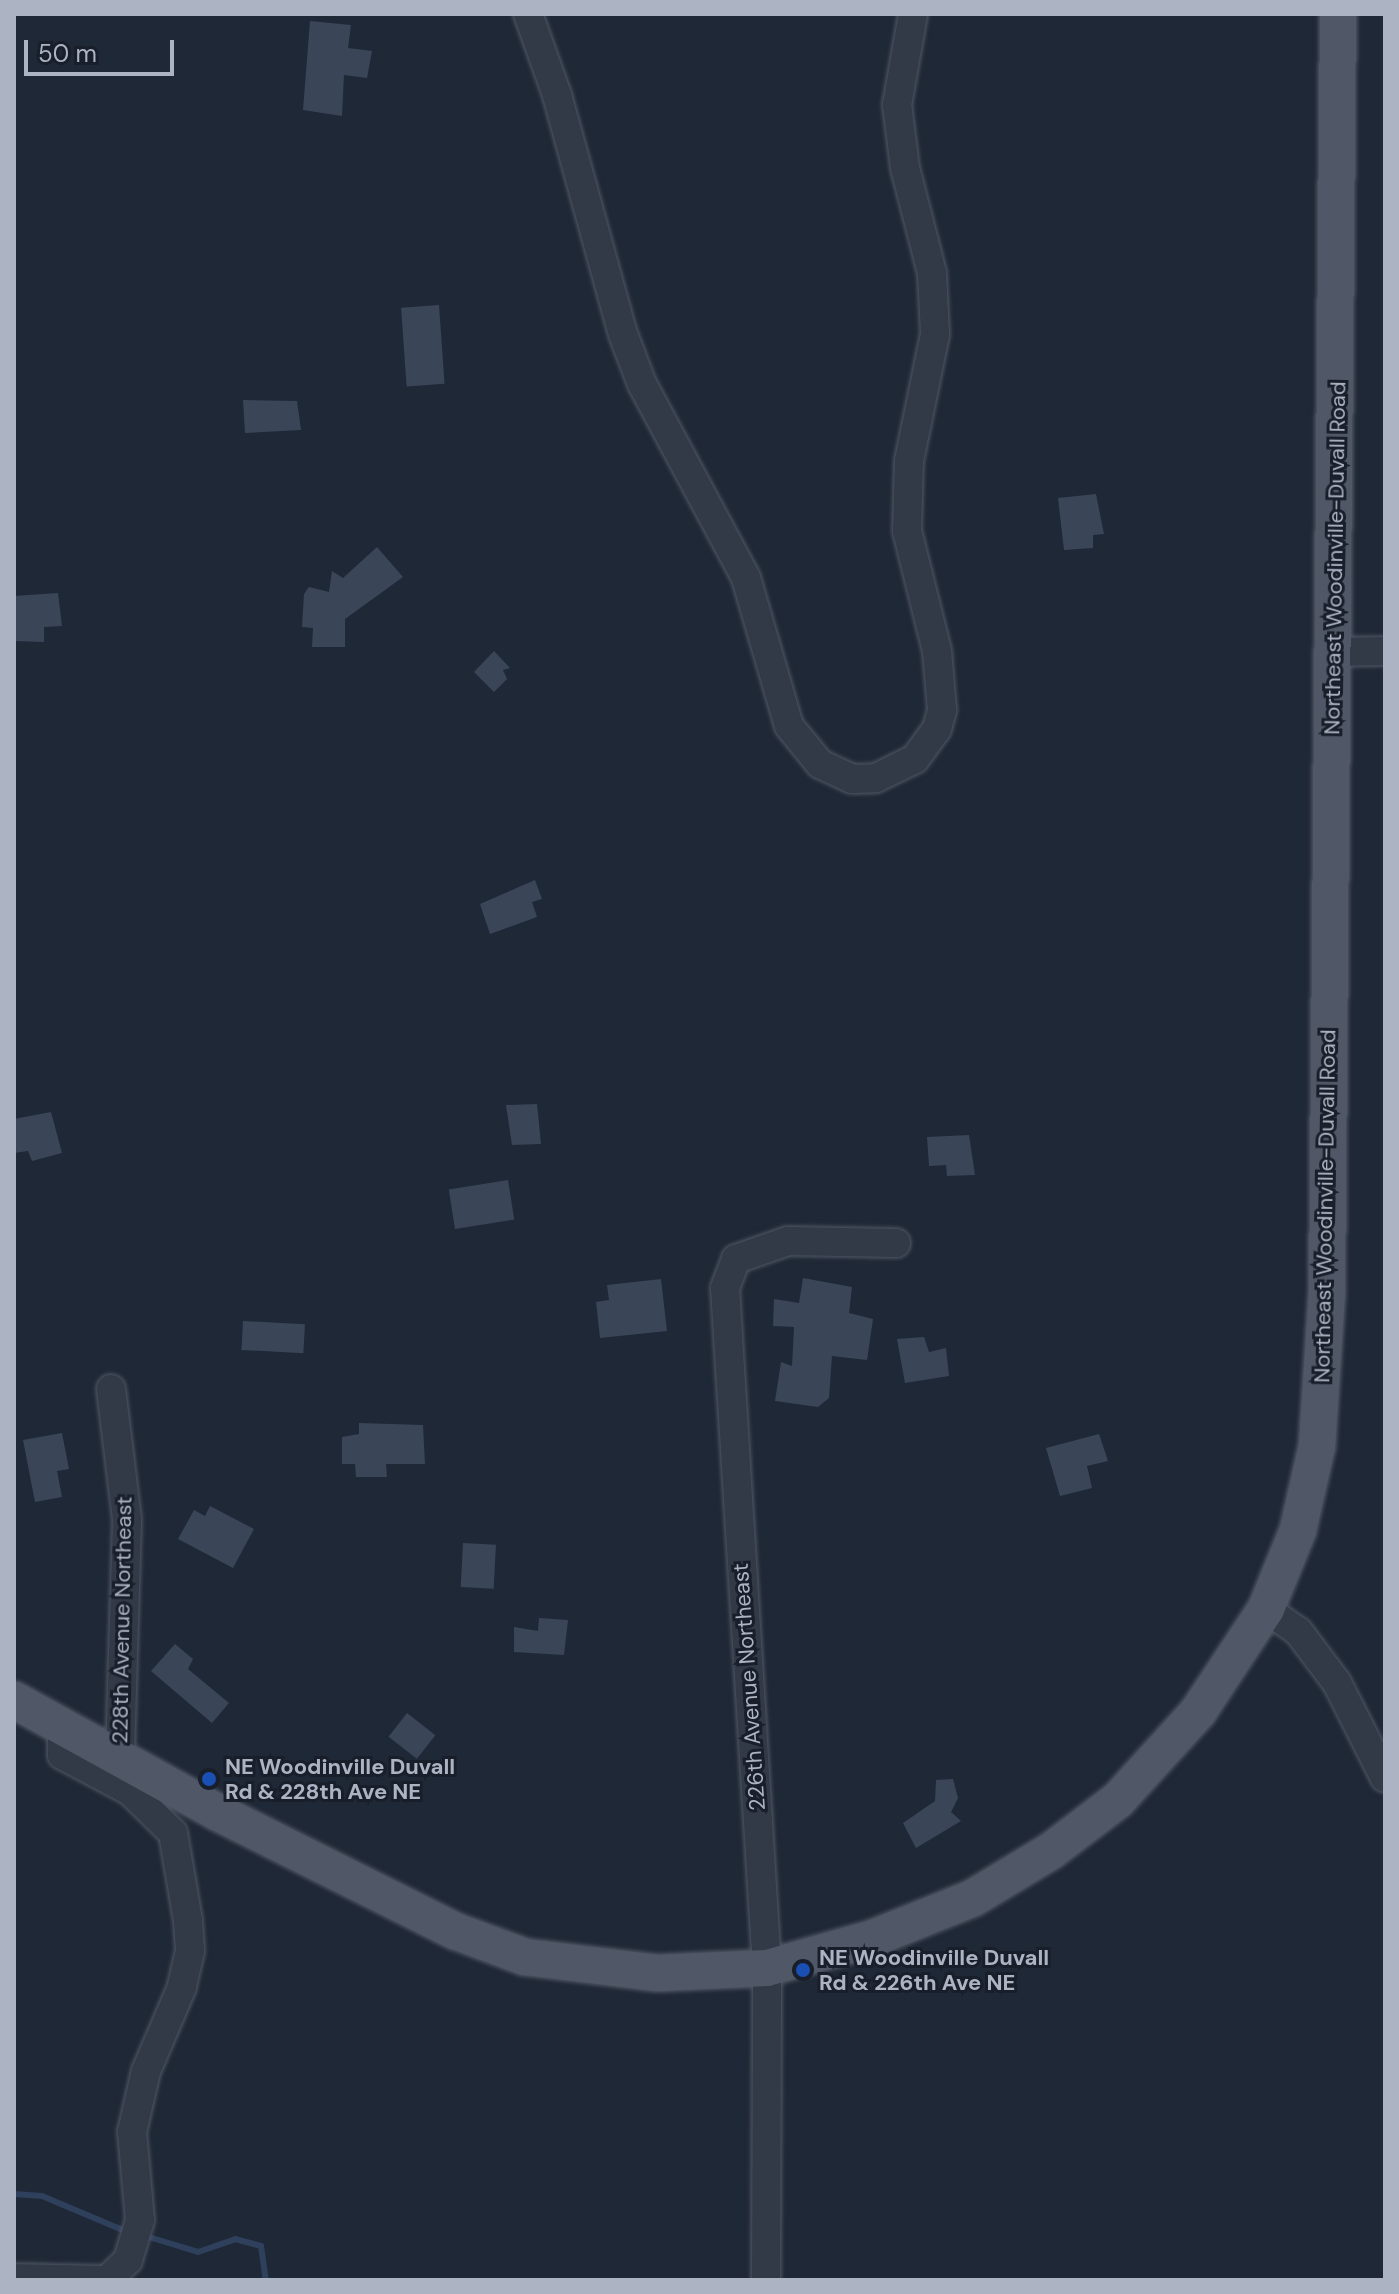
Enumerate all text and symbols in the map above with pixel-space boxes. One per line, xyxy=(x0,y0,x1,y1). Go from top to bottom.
scale bar xyxy=(28,24,178,74)
text: 50 m xyxy=(38,38,97,69)
street label: Northeast Woodinville-Duvall Road xyxy=(1319,381,1351,735)
street label: Northeast Woodinville-Duvall Road xyxy=(1309,1029,1341,1383)
street label: 228th Avenue Northeast xyxy=(107,1496,137,1744)
street label: 226th Avenue Northeast xyxy=(727,1562,771,1812)
place label: NE Woodinville Duvall Rd & 228th Ave NE xyxy=(225,1753,455,1804)
marker: NE Woodinville Duvall Rd & 228th Ave NE xyxy=(200,1770,218,1788)
place label: NE Woodinville Duvall Rd & 226th Ave NE xyxy=(819,1944,1049,1996)
marker: NE Woodinville Duvall Rd & 226th Ave NE xyxy=(794,1961,812,1979)

